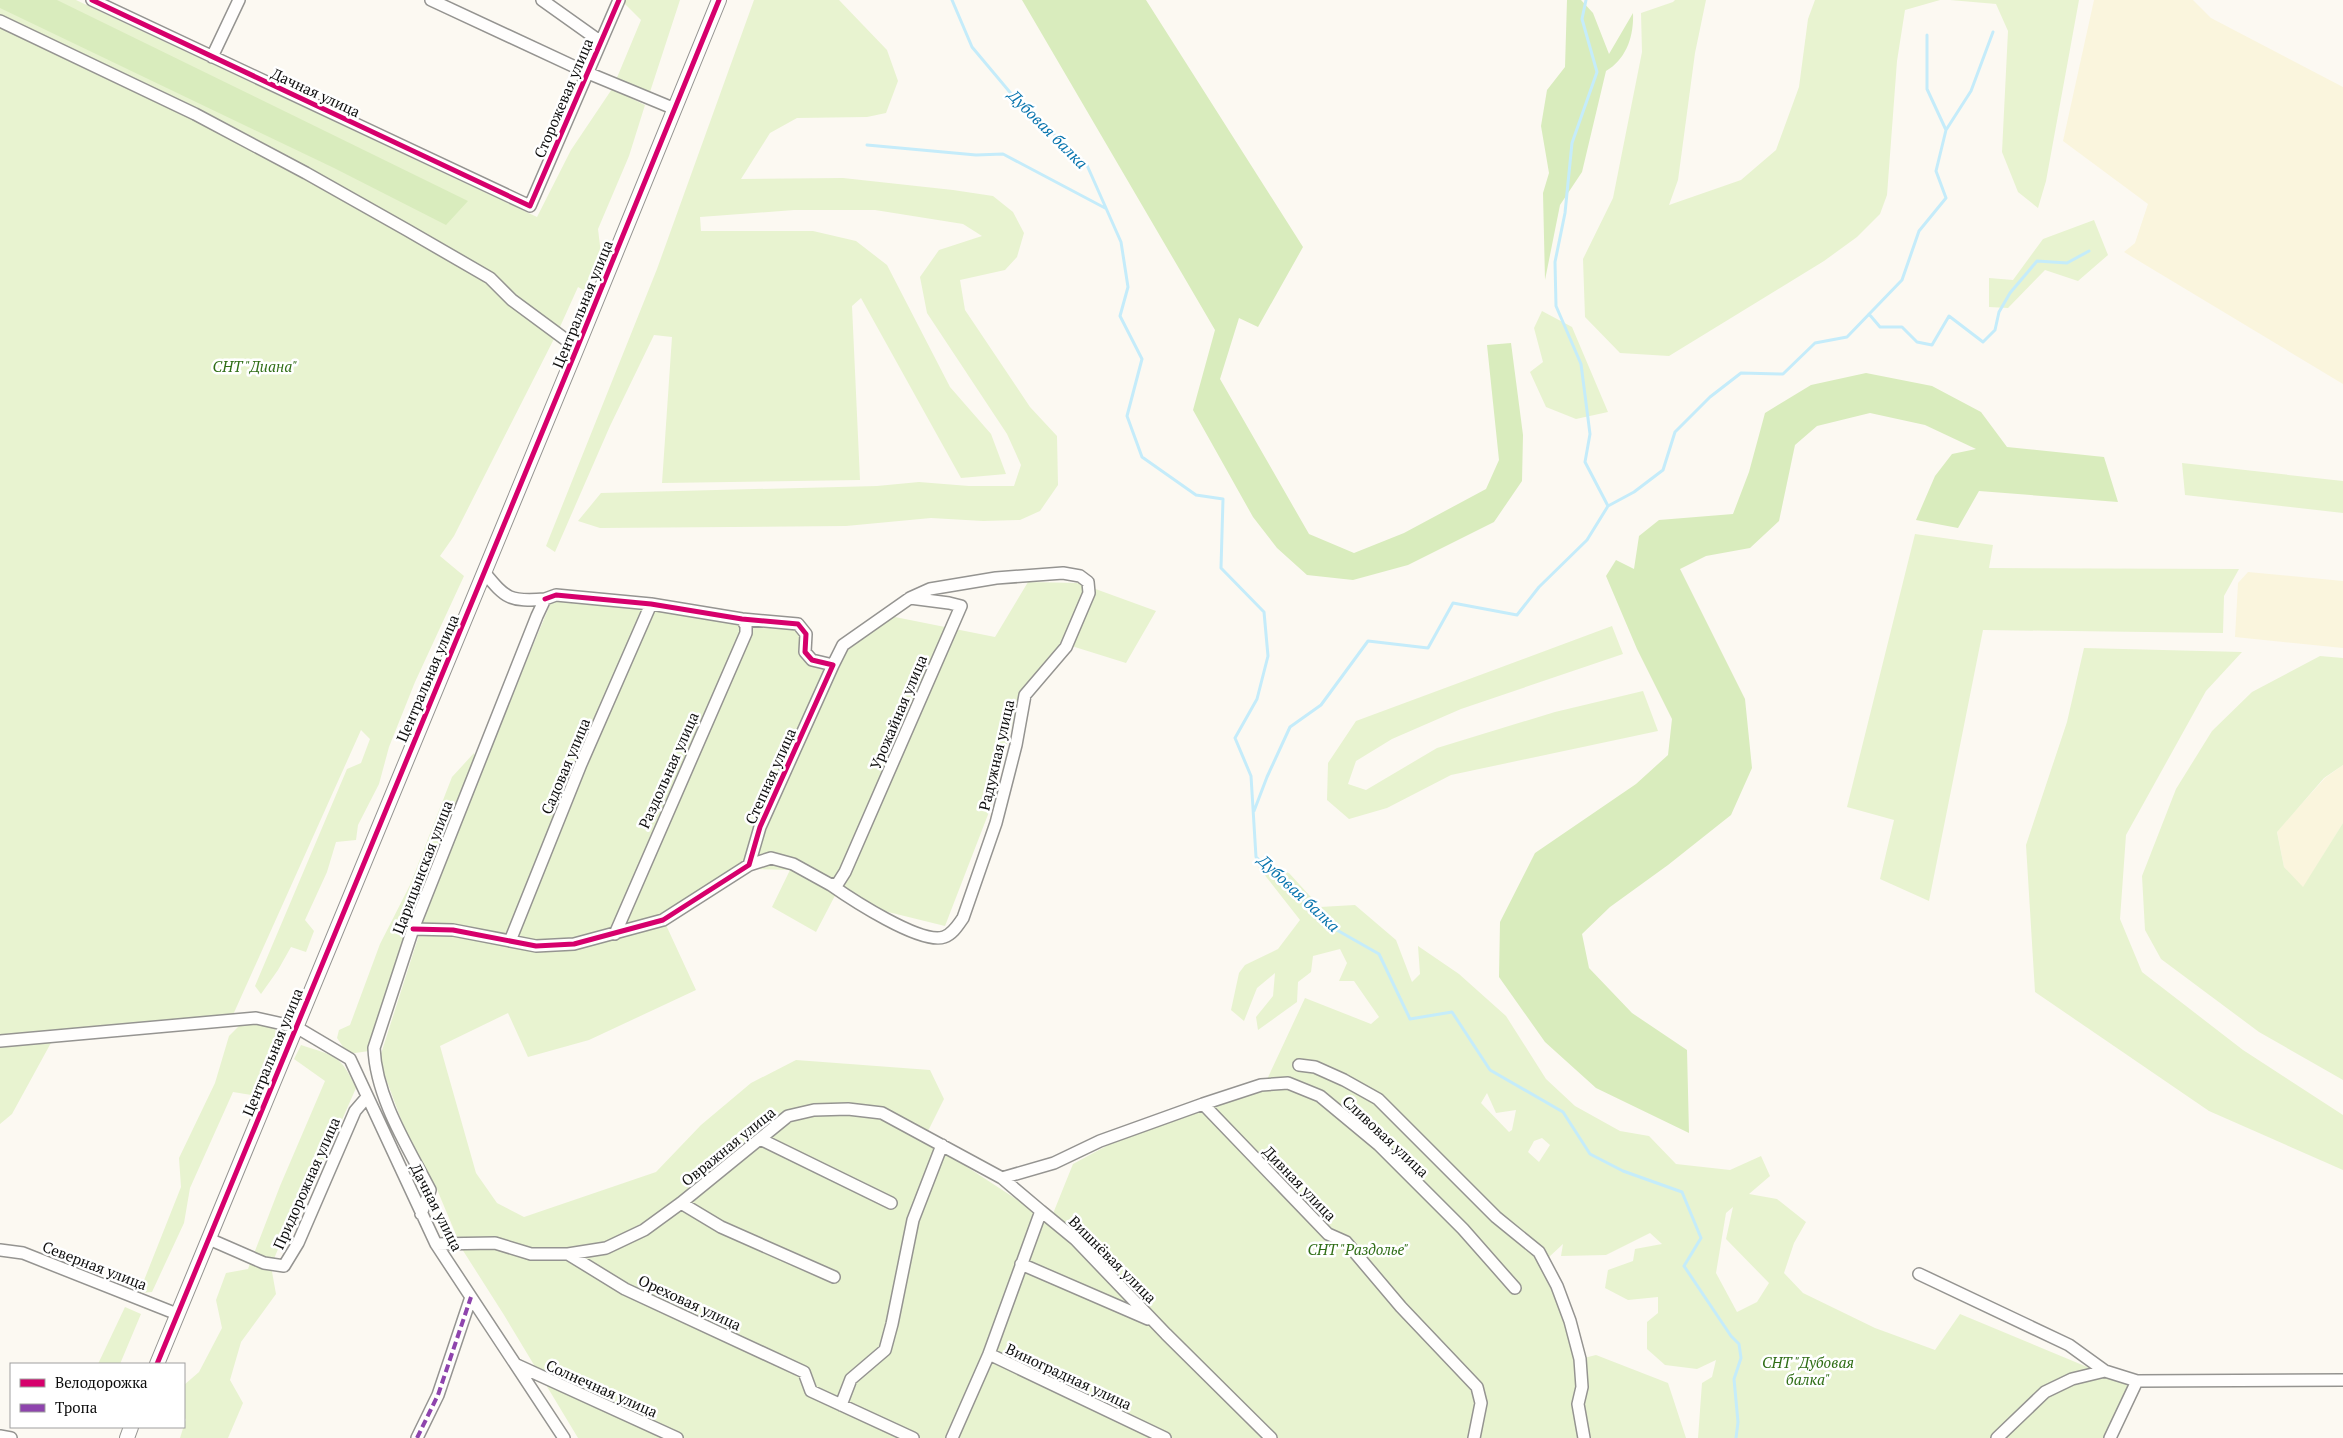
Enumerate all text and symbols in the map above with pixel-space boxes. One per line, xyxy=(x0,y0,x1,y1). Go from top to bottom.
street label: Сторожевая улица xyxy=(529,35,597,161)
street label: Дачная улица xyxy=(268,63,364,122)
water label: Дубовая балка xyxy=(1003,84,1093,174)
street label: Центральная улица xyxy=(547,237,617,371)
park label: СНТ "Диана" xyxy=(213,356,297,376)
street label: Центральная улица xyxy=(391,611,463,745)
street label: Урожайная улица xyxy=(865,651,931,772)
street label: Радужная улица xyxy=(974,697,1019,812)
street label: Раздольная улица xyxy=(633,708,703,831)
street label: Садовая улица xyxy=(536,715,594,817)
street label: Степная улица xyxy=(740,724,800,827)
street label: Царицынская улица xyxy=(387,797,457,937)
water label: Дубовая балка xyxy=(1253,849,1345,937)
street label: Центральная улица xyxy=(237,985,307,1119)
street label: Сливовая улица xyxy=(1338,1091,1434,1182)
street label: Овражная улица xyxy=(677,1102,780,1190)
street label: Придорожная улица xyxy=(268,1113,344,1252)
street label: Дивная улица xyxy=(1259,1141,1341,1225)
street label: Дачная улица xyxy=(406,1160,468,1255)
street label: Вишнёвая улица xyxy=(1065,1211,1161,1307)
street label: Северная улица xyxy=(40,1236,151,1294)
park label: СНТ "Раздолье" xyxy=(1307,1239,1409,1259)
street label: Ореховая улица xyxy=(635,1269,745,1335)
street label: Виноградная улица xyxy=(1003,1338,1136,1414)
park label: СНТ "Дубовая балка" xyxy=(1762,1352,1854,1389)
street label: Солнечная улица xyxy=(543,1354,661,1422)
legend xyxy=(10,1363,185,1428)
text: Велодорожка xyxy=(55,1372,148,1392)
text: Тропа xyxy=(55,1397,98,1417)

